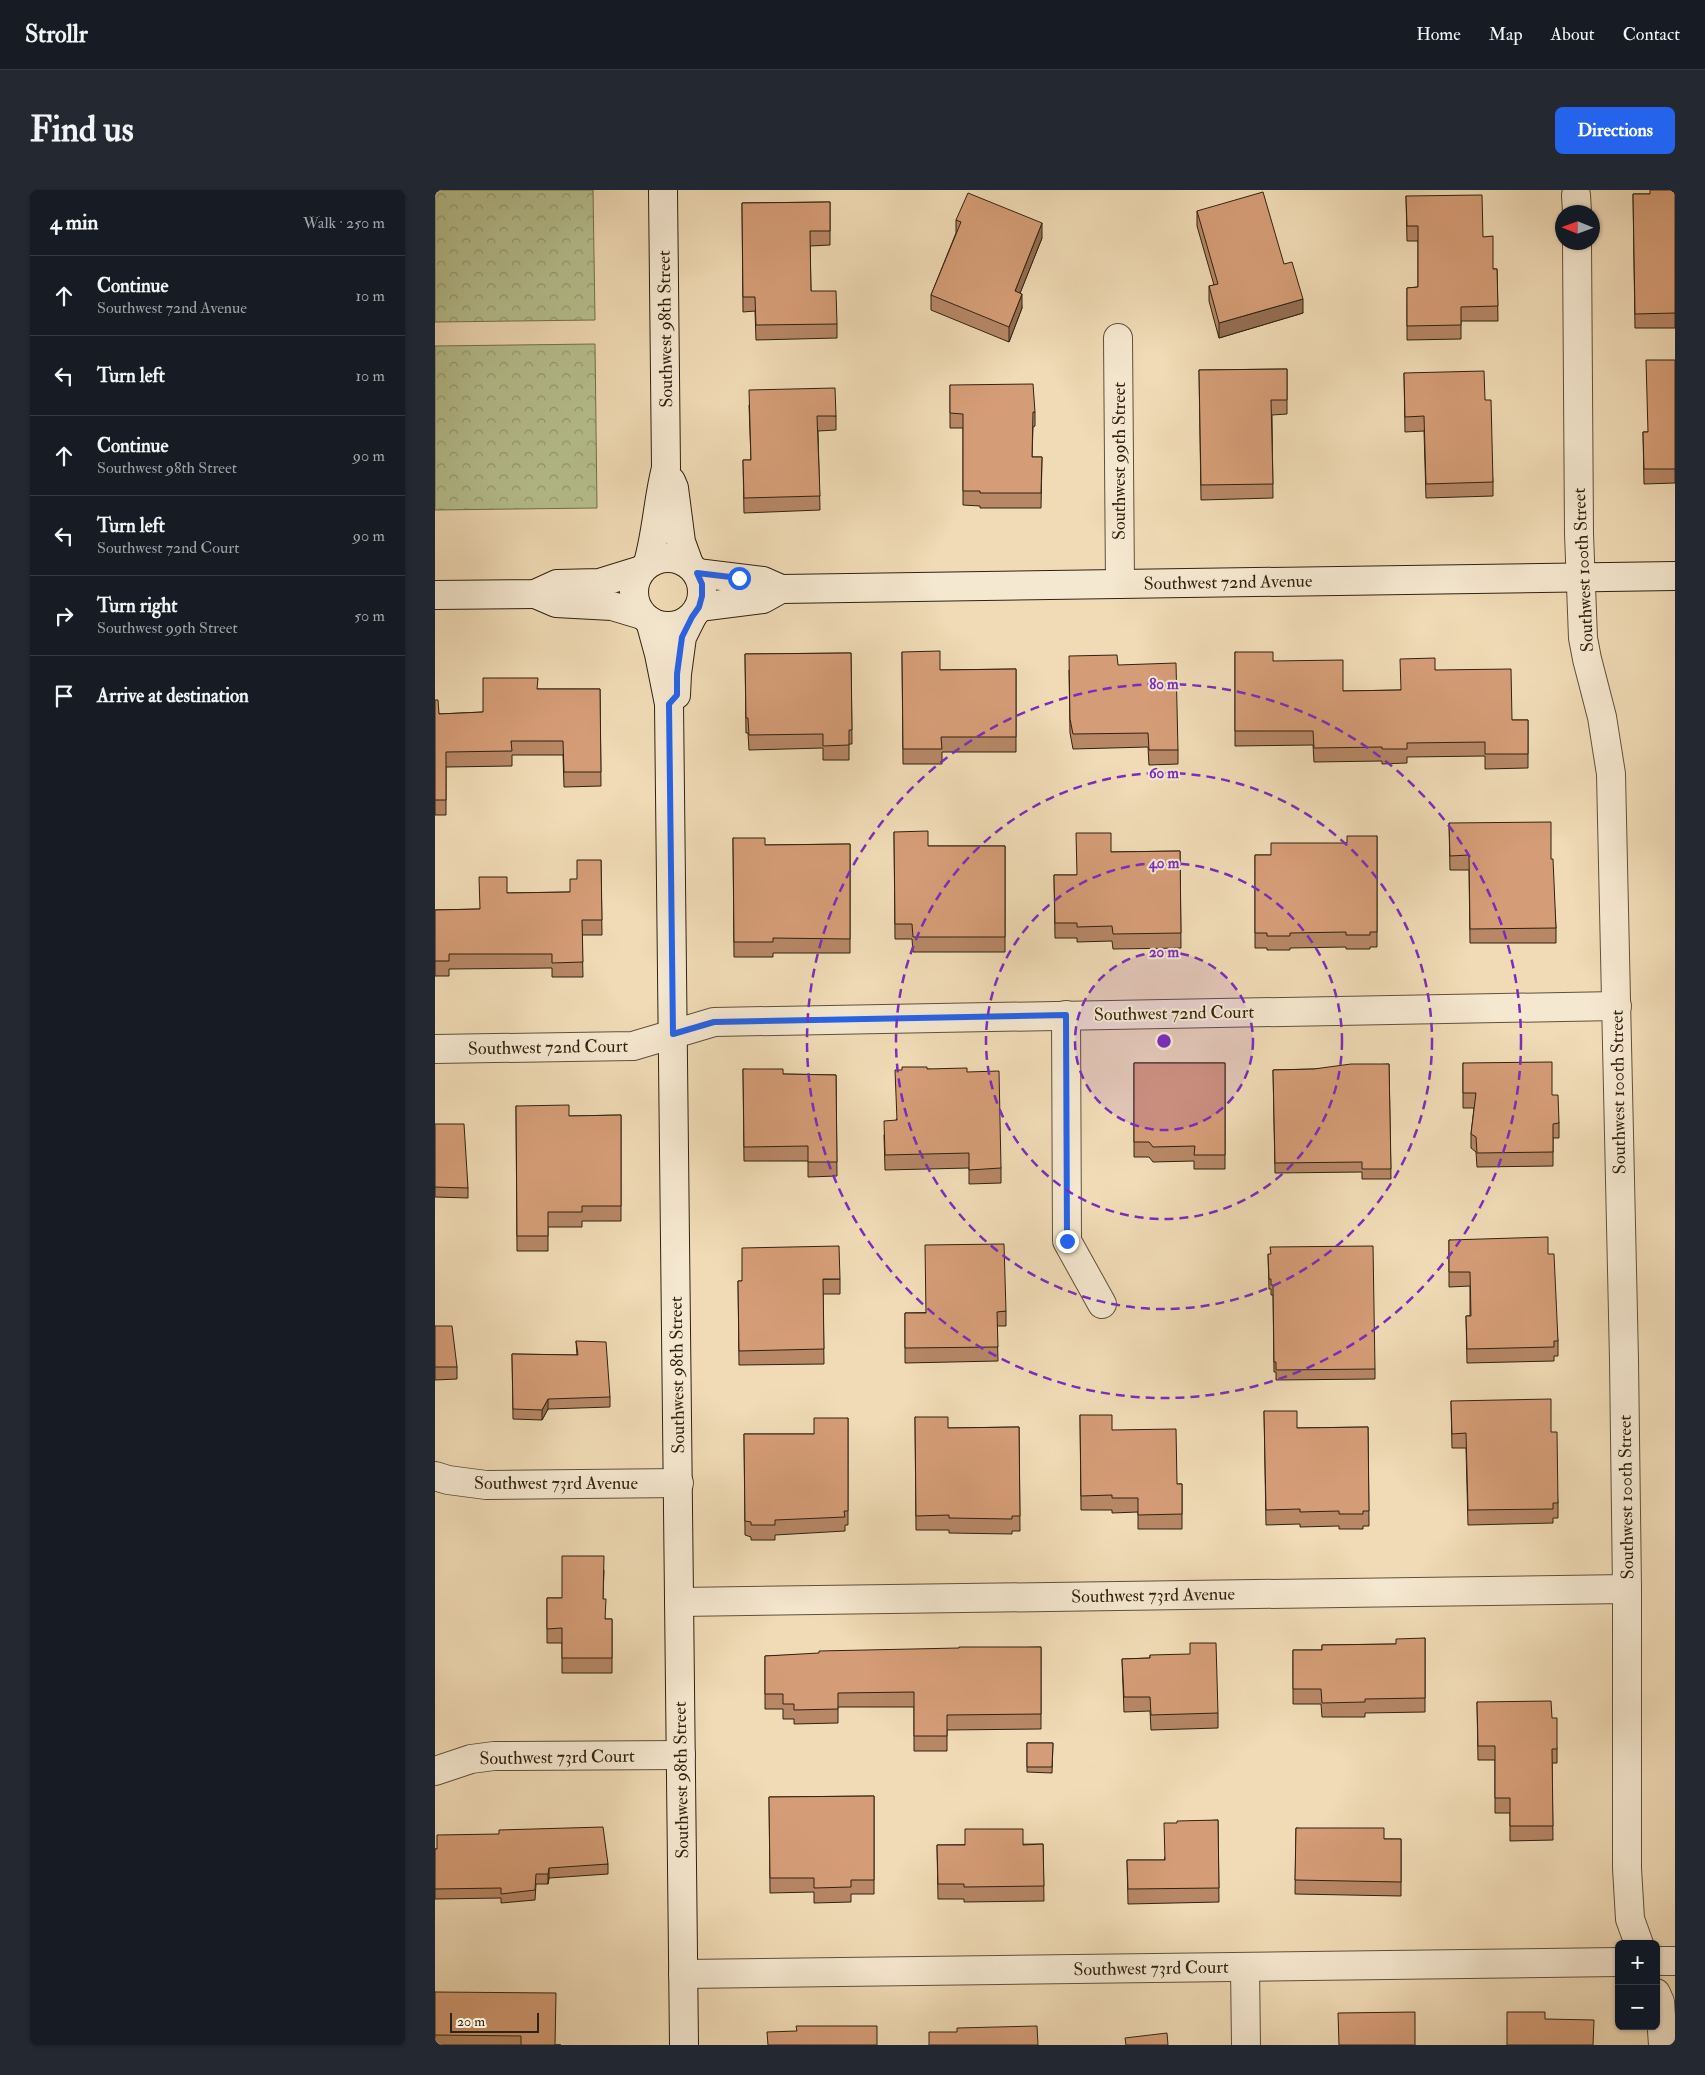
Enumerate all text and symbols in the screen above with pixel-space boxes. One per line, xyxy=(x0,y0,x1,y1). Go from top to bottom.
text: Strollr xyxy=(25,19,88,50)
text: Home xyxy=(1416,23,1461,46)
text: Map xyxy=(1489,23,1523,46)
text: About xyxy=(1551,23,1595,46)
text: Contact xyxy=(1623,23,1680,46)
button: Directions xyxy=(1555,107,1675,154)
text: Find us xyxy=(30,108,134,152)
north arrow xyxy=(1555,205,1600,250)
text: 4 min xyxy=(50,209,98,236)
text: Walk · 250 m xyxy=(303,213,385,233)
street label: Southwest 98th Street xyxy=(653,250,678,408)
text: Continue xyxy=(97,274,168,298)
icon: ahead xyxy=(50,282,78,310)
text: 10 m xyxy=(355,286,385,306)
text: Southwest 72nd Avenue xyxy=(97,298,247,318)
icon: left xyxy=(50,362,78,390)
text: Turn left xyxy=(97,364,165,388)
text: 10 m xyxy=(355,366,385,386)
street label: Southwest 99th Street xyxy=(1108,382,1131,540)
text: Continue xyxy=(97,434,168,458)
icon: ahead xyxy=(50,442,78,470)
text: 90 m xyxy=(353,446,385,466)
text: Southwest 98th Street xyxy=(97,458,237,478)
street label: Southwest 100th Street xyxy=(1568,487,1599,653)
text: Turn left xyxy=(97,514,165,538)
icon: left xyxy=(50,522,78,550)
text: 90 m xyxy=(353,526,385,546)
text: Southwest 72nd Court xyxy=(97,538,239,558)
route start xyxy=(728,567,751,590)
street label: Southwest 72nd Avenue xyxy=(1143,570,1313,595)
text: Turn right xyxy=(97,594,177,618)
icon: right xyxy=(50,602,78,630)
text: 50 m xyxy=(354,606,385,626)
text: Southwest 99th Street xyxy=(97,618,238,638)
text: 80 m xyxy=(1149,675,1179,694)
icon: arrive xyxy=(50,682,78,710)
text: Arrive at destination xyxy=(97,684,249,708)
text: 60 m xyxy=(1149,764,1179,783)
text: 40 m xyxy=(1148,854,1180,873)
text: 20 m xyxy=(1149,943,1179,962)
street label: Southwest 72nd Court xyxy=(1094,1001,1254,1026)
street label: Southwest 100th Street xyxy=(1606,1009,1631,1174)
centre of rings xyxy=(1155,1032,1173,1050)
street label: Southwest 72nd Court xyxy=(468,1035,628,1060)
route end xyxy=(1056,1230,1079,1253)
street label: Southwest 98th Street xyxy=(665,1296,690,1454)
street label: Southwest 100th Street xyxy=(1614,1414,1639,1579)
street label: Southwest 73rd Avenue xyxy=(474,1472,638,1495)
street label: Southwest 73rd Avenue xyxy=(1071,1583,1236,1608)
street label: Southwest 98th Street xyxy=(669,1701,694,1859)
street label: Southwest 73rd Court xyxy=(479,1745,635,1770)
map controls xyxy=(1615,1940,1660,2030)
button: + xyxy=(1615,1940,1660,1985)
street label: Southwest 73rd Court xyxy=(1073,1956,1229,1981)
button: − xyxy=(1615,1985,1660,2030)
scale bar xyxy=(450,2010,539,2033)
text: 20 m xyxy=(457,2013,485,2030)

